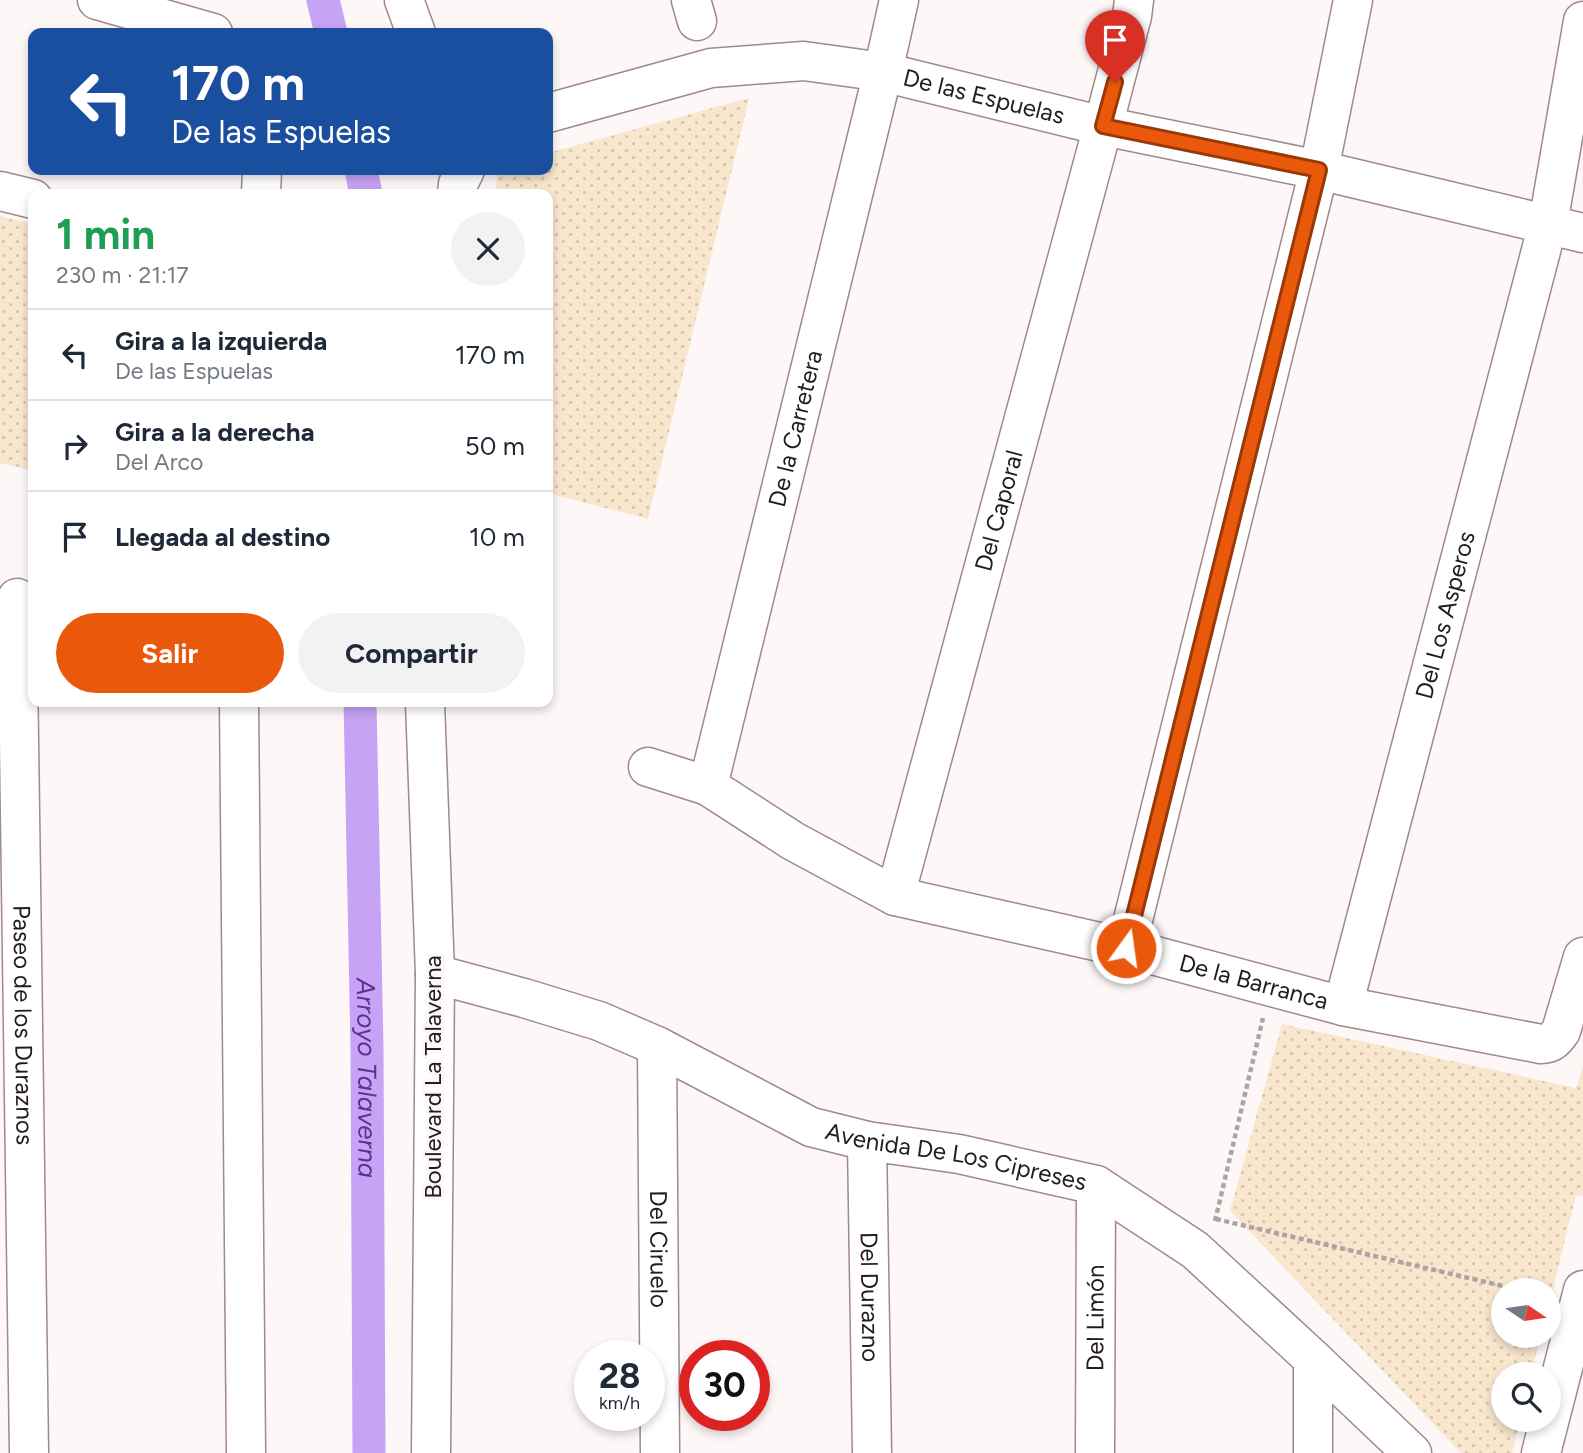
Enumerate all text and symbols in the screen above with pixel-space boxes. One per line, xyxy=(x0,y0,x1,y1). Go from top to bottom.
pin xyxy=(1085,10,1145,82)
icon: arrive xyxy=(1096,21,1134,59)
text: 170 m xyxy=(171,53,305,112)
icon: left xyxy=(56,56,147,147)
street label: De las Espuelas xyxy=(900,63,1068,130)
text: De las Espuelas xyxy=(171,113,391,151)
text: 1 min xyxy=(56,209,155,260)
button: close xyxy=(451,212,525,286)
text: 230 m · 21:17 xyxy=(56,261,189,289)
text: Gira a la izquierda xyxy=(115,325,327,357)
icon: left xyxy=(56,336,94,374)
text: 170 m xyxy=(455,339,525,371)
street label: De la Carretera xyxy=(762,347,828,510)
text: De las Espuelas xyxy=(115,357,273,385)
text: Gira a la derecha xyxy=(115,416,315,448)
icon: right xyxy=(56,427,94,465)
text: 50 m xyxy=(465,430,525,462)
street label: Del Caporal xyxy=(968,447,1029,574)
text: Del Arco xyxy=(115,448,203,476)
icon: arrive xyxy=(56,518,94,556)
text: Llegada al destino xyxy=(115,521,330,553)
text: 10 m xyxy=(469,521,525,553)
street label: Del Los Asperos xyxy=(1409,528,1481,702)
button: Salir xyxy=(56,613,284,693)
button: Compartir xyxy=(298,613,525,693)
street label: Paseo de los Duraznos xyxy=(7,905,40,1145)
position arrow xyxy=(1089,911,1163,985)
street label: De la Barranca xyxy=(1176,948,1331,1015)
street label: Boulevard La Talaverna xyxy=(418,955,447,1199)
water label: Arroyo Talaverna xyxy=(350,976,384,1178)
street label: Avenida De Los Cipreses xyxy=(823,1116,1089,1196)
street label: Del Ciruelo xyxy=(644,1190,674,1308)
street label: Del Durazno xyxy=(854,1232,886,1362)
street label: Del Limón xyxy=(1080,1265,1110,1371)
north arrow xyxy=(1491,1278,1561,1348)
map controls xyxy=(1491,1278,1561,1432)
speed limit sign: 30 xyxy=(679,1340,770,1431)
text: 28 xyxy=(599,1355,640,1397)
button: search xyxy=(1491,1362,1561,1432)
text: km/h xyxy=(599,1392,640,1414)

